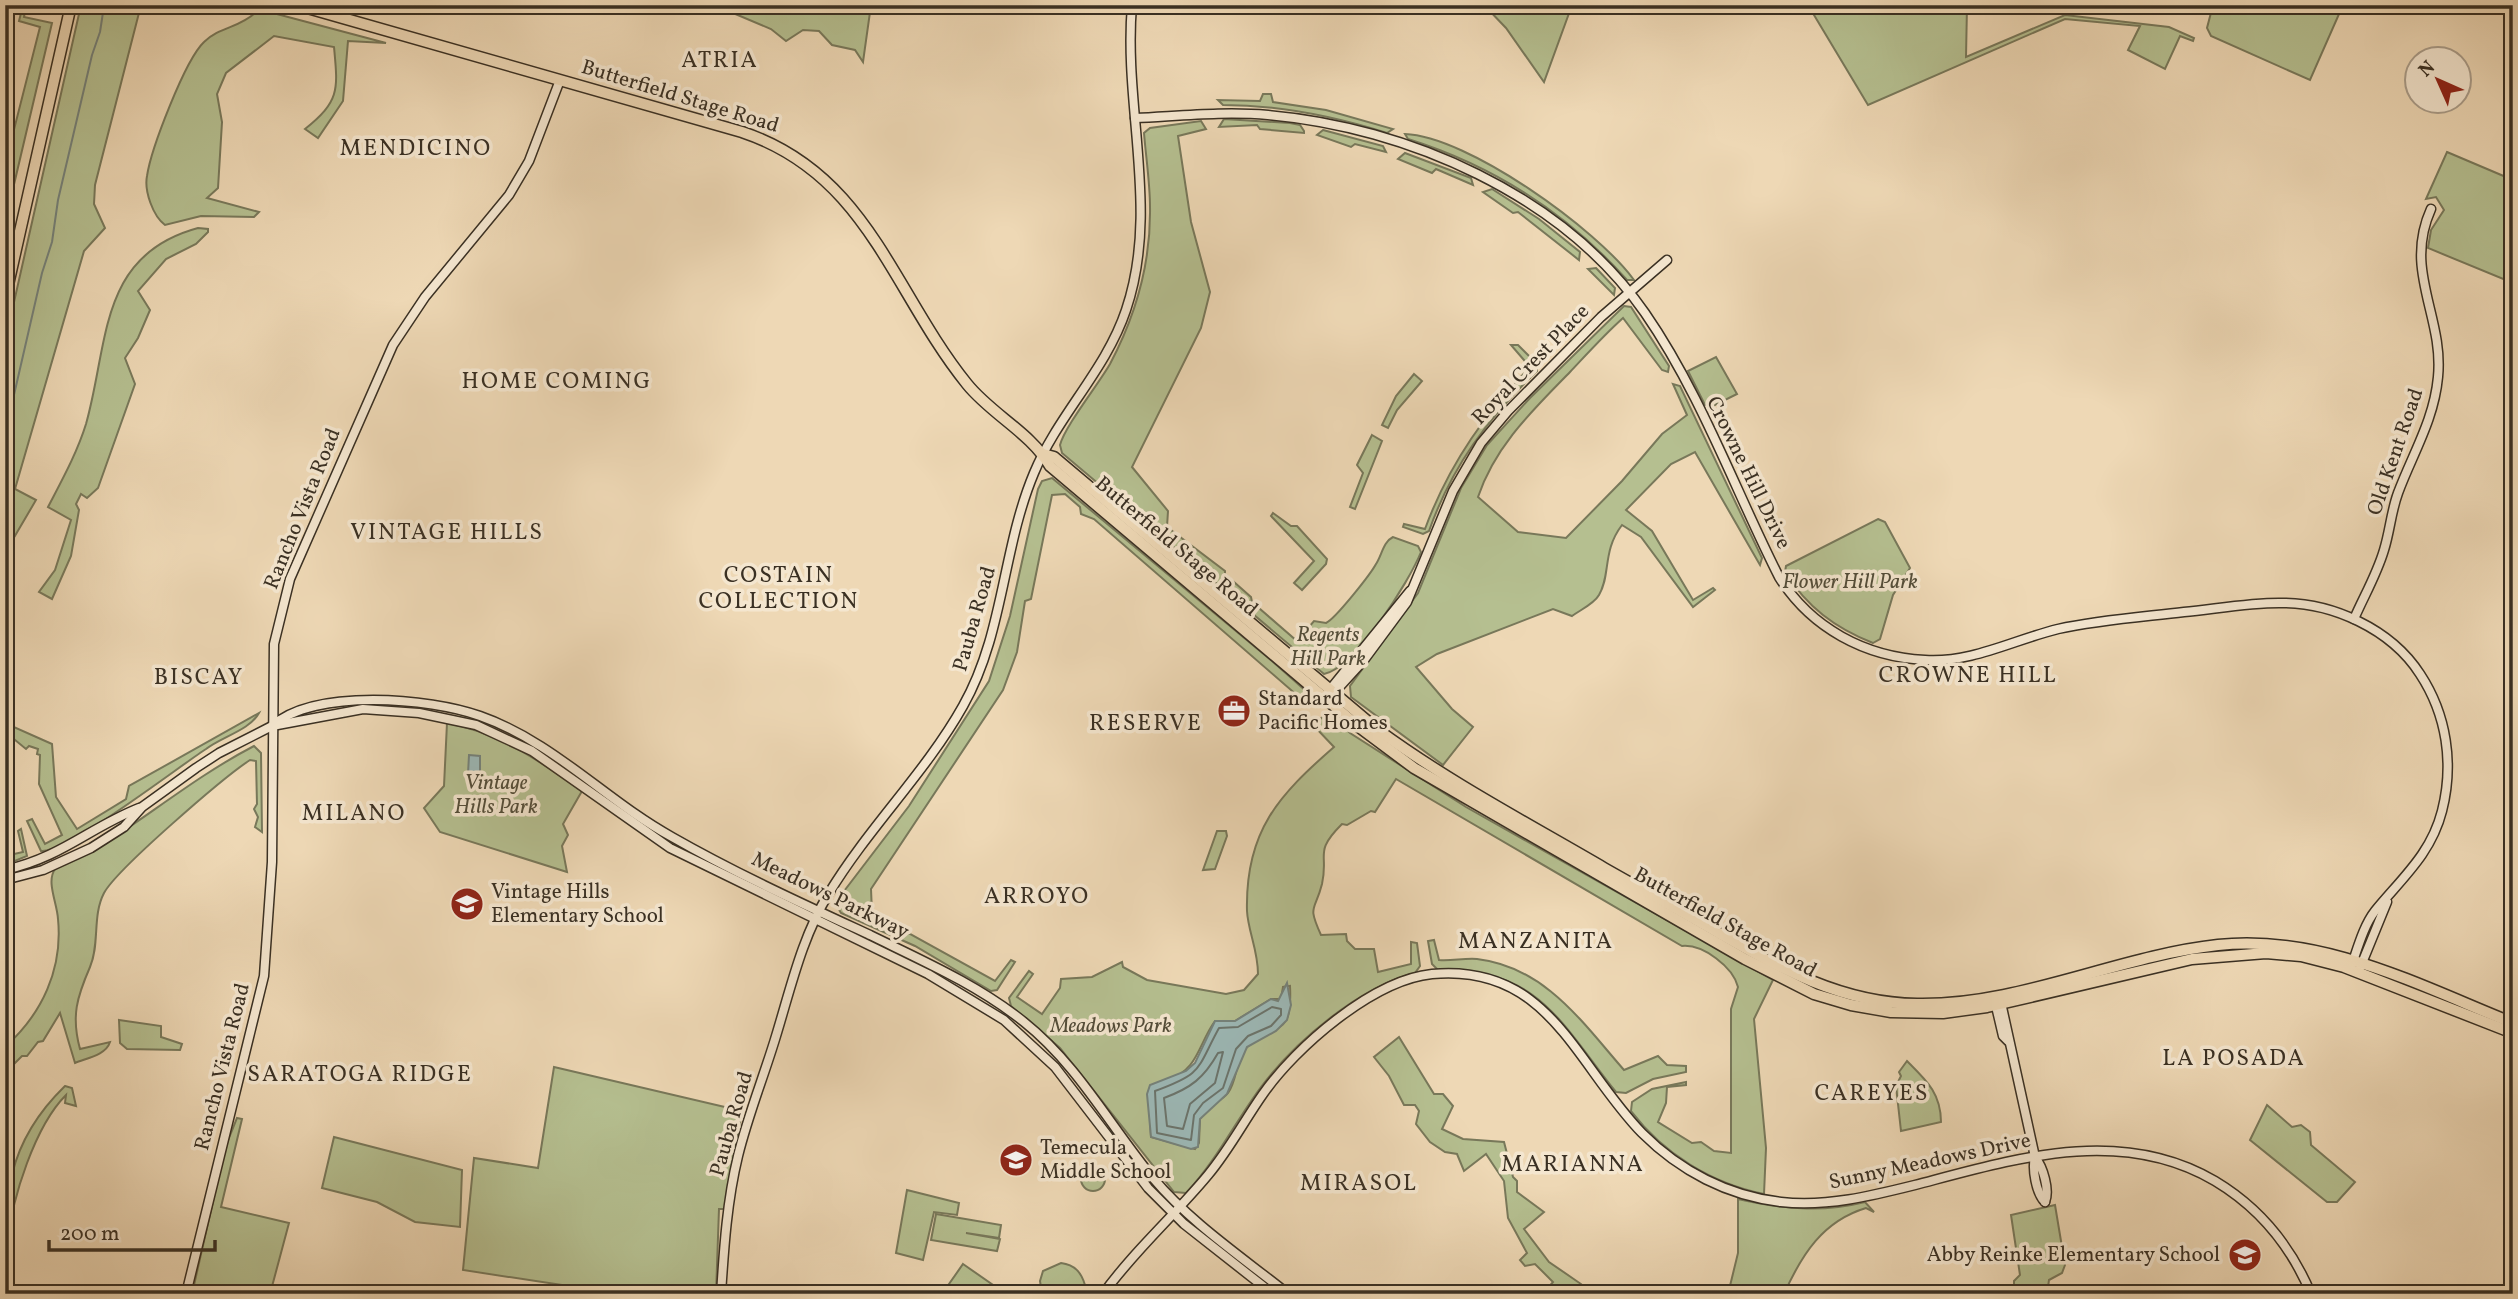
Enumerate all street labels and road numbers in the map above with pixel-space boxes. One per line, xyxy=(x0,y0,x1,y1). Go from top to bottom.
street label: Butterfield Stage Road xyxy=(578,53,782,141)
street label: Royal Crest Place xyxy=(1466,298,1597,432)
street label: Old Kent Road xyxy=(2361,385,2431,519)
street label: Crowne Hill Drive xyxy=(1698,392,1798,554)
street label: Rancho Vista Road xyxy=(257,424,349,594)
street label: Butterfield Stage Road xyxy=(1088,470,1264,624)
street label: Pauba Road xyxy=(946,563,1004,675)
street label: Meadows Parkway xyxy=(746,845,914,947)
street label: Butterfield Stage Road xyxy=(1628,861,1822,985)
street label: Rancho Vista Road xyxy=(188,980,258,1154)
street label: Pauba Road xyxy=(703,1068,761,1180)
street label: Sunny Meadows Drive xyxy=(1826,1126,2034,1198)

